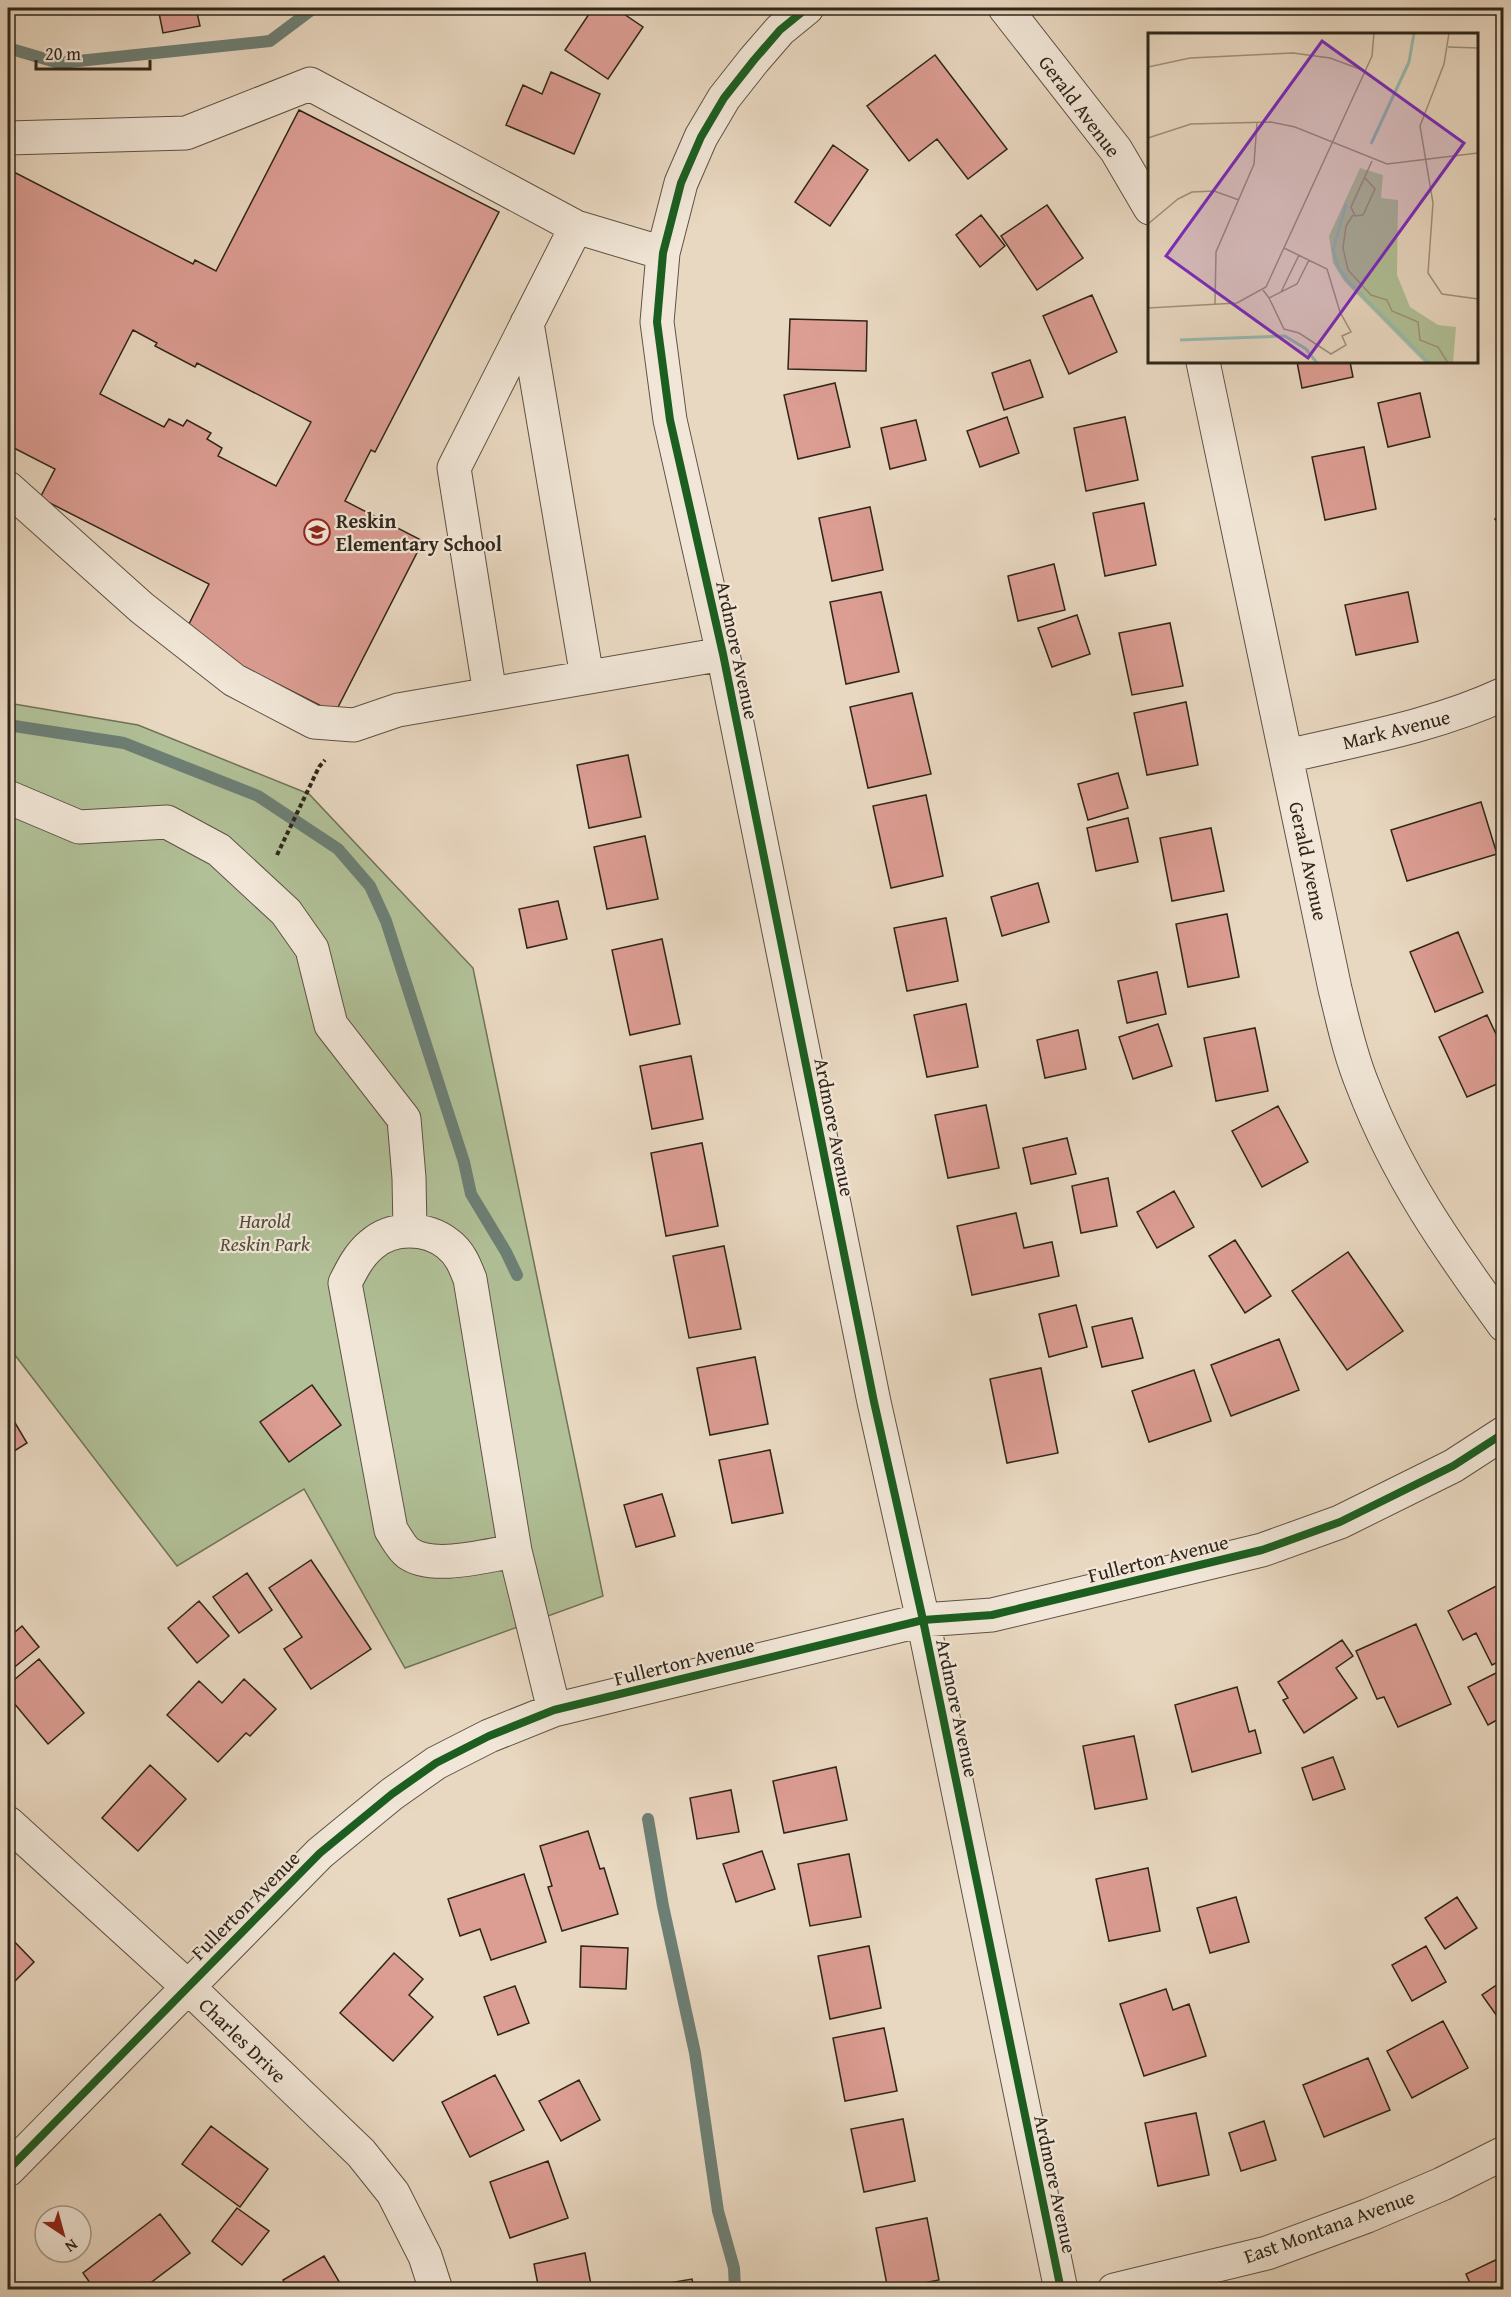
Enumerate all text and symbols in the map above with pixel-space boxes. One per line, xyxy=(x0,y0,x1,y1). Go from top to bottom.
scale bar xyxy=(36,33,150,71)
inset map xyxy=(1148,33,1478,363)
text: 20 m xyxy=(45,40,81,67)
street label: Gerald Avenue xyxy=(1032,49,1128,163)
place label: Reskin Elementary School xyxy=(336,506,502,558)
school or university icon: Reskin Elementary School xyxy=(302,517,332,547)
street label: Ardmore Avenue xyxy=(709,578,767,722)
street label: Mark Avenue xyxy=(1339,702,1453,756)
street label: Gerald Avenue xyxy=(1282,799,1336,923)
street label: Ardmore Avenue xyxy=(807,1055,863,1199)
park label: Harold Reskin Park xyxy=(219,1206,311,1258)
street label: Fullerton Avenue xyxy=(1085,1527,1231,1589)
street label: Fullerton Avenue xyxy=(611,1630,757,1692)
street label: Ardmore Avenue xyxy=(929,1636,987,1780)
street label: Fullerton Avenue xyxy=(184,1844,306,1966)
street label: Charles Drive xyxy=(193,1991,293,2089)
street label: Ardmore Avenue xyxy=(1027,2112,1085,2256)
street label: East Montana Avenue xyxy=(1240,2182,1418,2270)
north arrow xyxy=(33,2204,93,2264)
text: N xyxy=(60,2233,83,2259)

